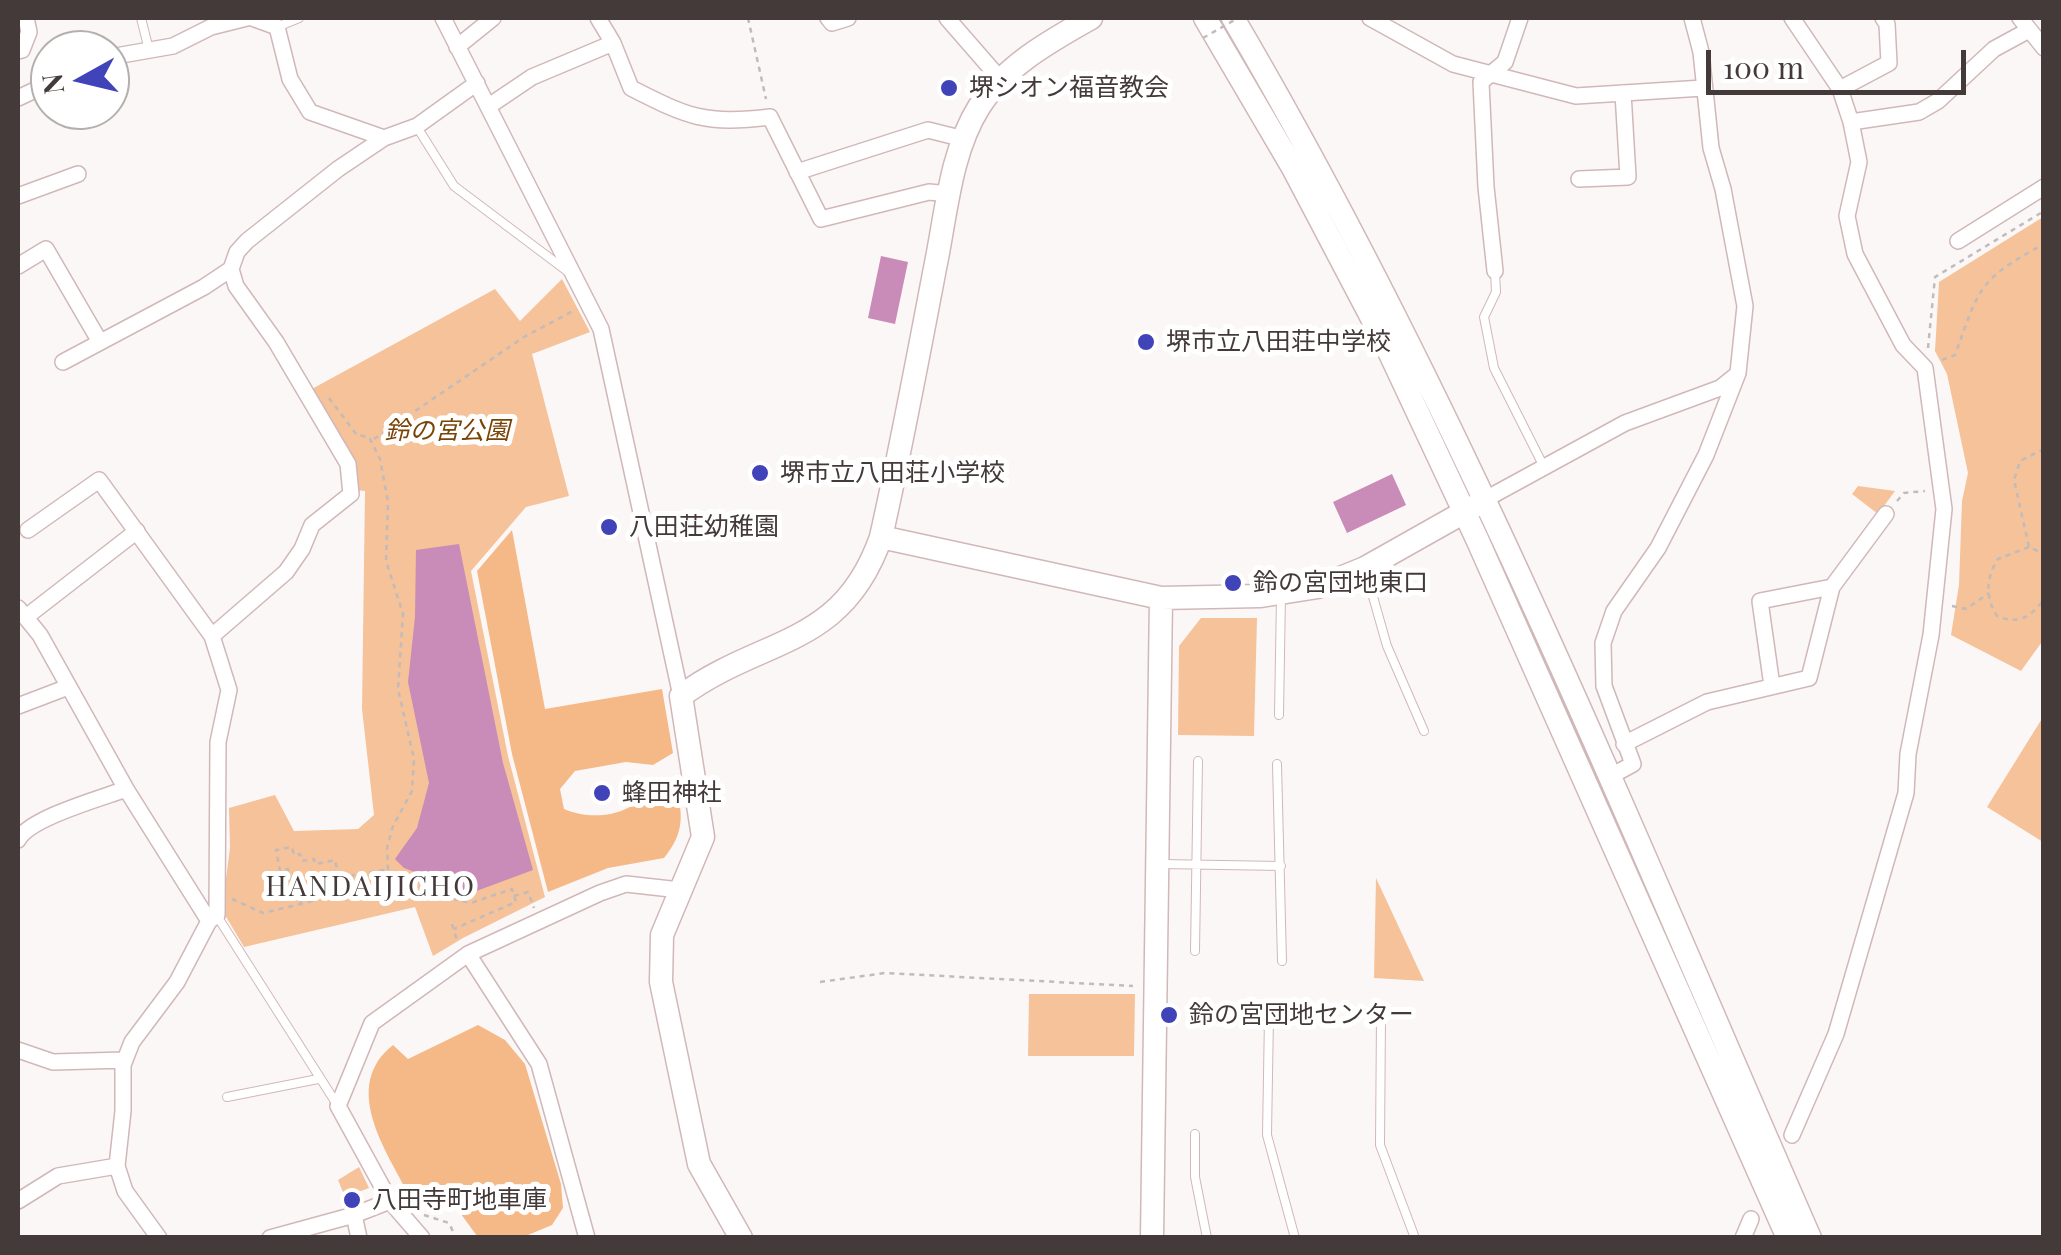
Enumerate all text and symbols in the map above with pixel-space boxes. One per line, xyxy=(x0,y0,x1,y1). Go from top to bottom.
north arrow xyxy=(30,30,130,130)
scale bar xyxy=(1711,30,1971,92)
text: 100 m xyxy=(1723,47,1804,87)
text: N xyxy=(32,71,72,97)
place label: 堺シオン福音教会 xyxy=(969,73,1169,103)
marker: 堺シオン福音教会 xyxy=(938,77,960,99)
place label: 堺市立八田荘中学校 xyxy=(1166,327,1391,357)
marker: 堺市立八田荘中学校 xyxy=(1135,331,1157,353)
park label: 鈴の宮公園 xyxy=(385,416,509,446)
place label: 堺市立八田荘小学校 xyxy=(780,458,1005,488)
marker: 堺市立八田荘小学校 xyxy=(749,462,771,484)
place label: 八田荘幼稚園 xyxy=(629,512,779,542)
marker: 八田荘幼稚園 xyxy=(598,516,620,538)
place label: 鈴の宮団地東口 xyxy=(1253,568,1428,598)
marker: 鈴の宮団地東口 xyxy=(1222,572,1244,594)
place label: 蜂田神社 xyxy=(622,778,722,808)
marker: 蜂田神社 xyxy=(591,782,613,804)
district label: HANDAIJICHO xyxy=(265,870,477,904)
place label: 鈴の宮団地センター xyxy=(1189,1000,1414,1030)
marker: 鈴の宮団地センター xyxy=(1158,1004,1180,1026)
place label: 八田寺町地車庫 xyxy=(372,1185,547,1215)
marker: 八田寺町地車庫 xyxy=(341,1189,363,1211)

